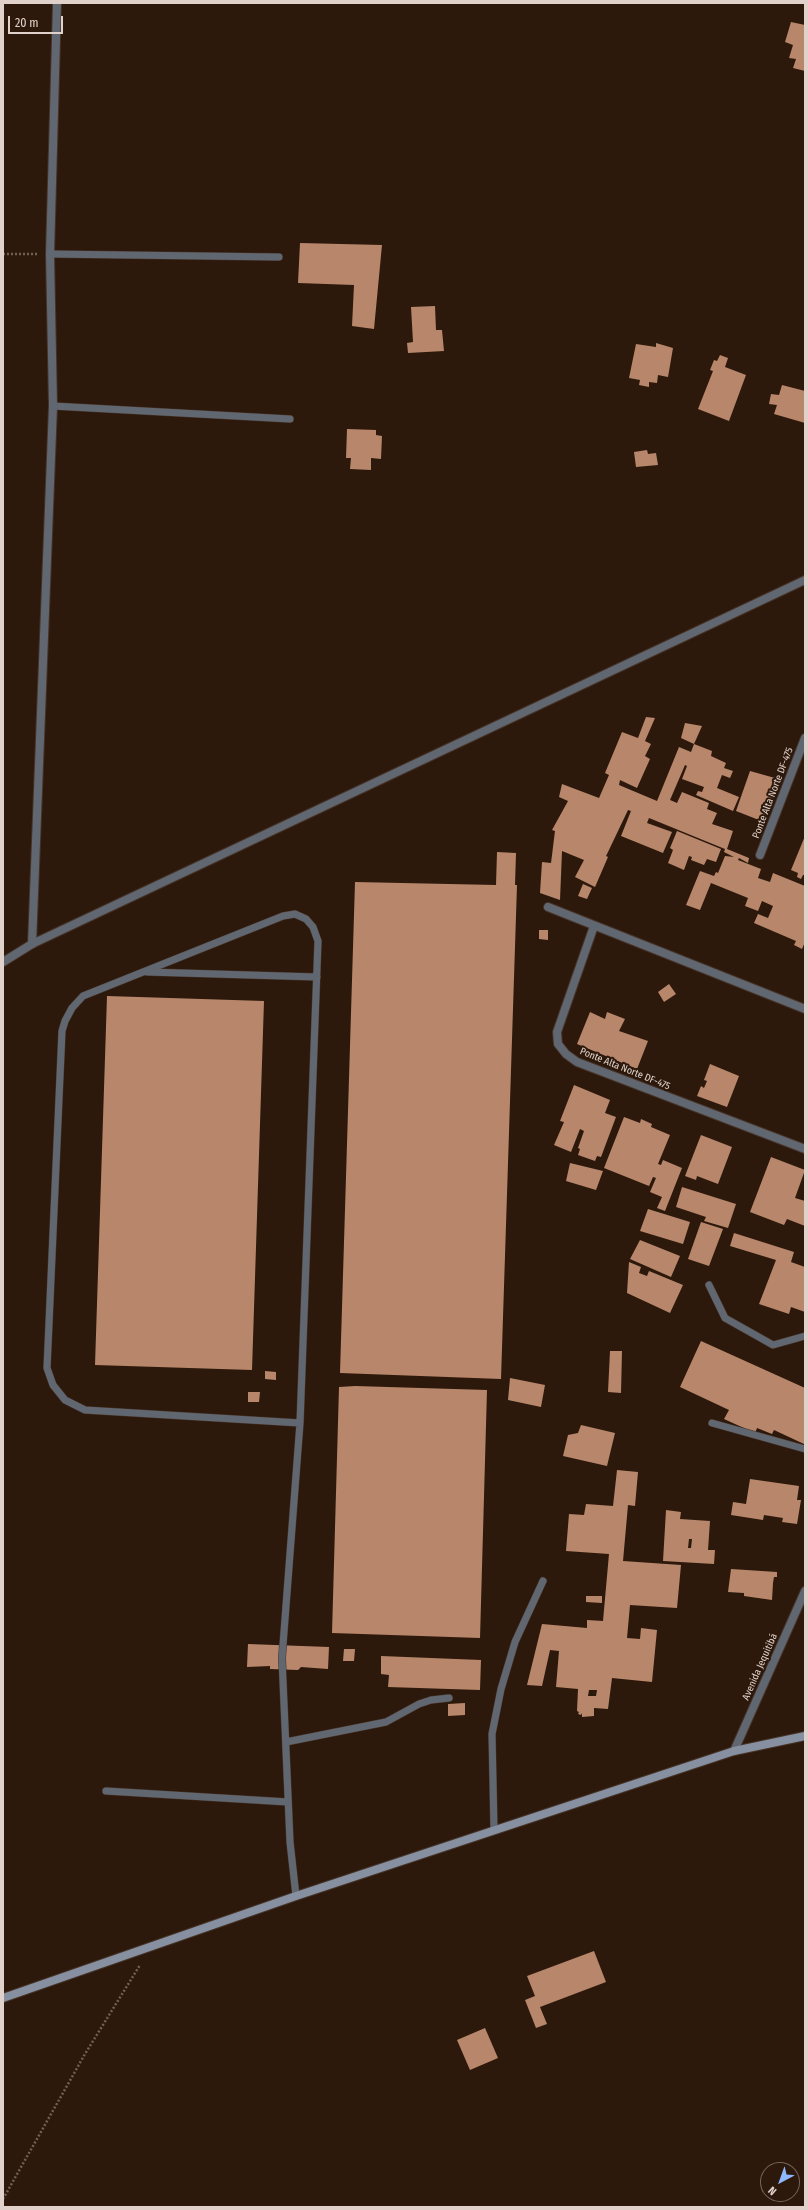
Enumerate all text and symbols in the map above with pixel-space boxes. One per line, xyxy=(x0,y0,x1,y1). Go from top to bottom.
scale bar xyxy=(10,8,65,34)
text: 20 m xyxy=(15,16,39,30)
street label: Ponte Alta Norte DF-475 xyxy=(750,746,796,840)
street label: Ponte Alta Norte DF-475 xyxy=(578,1045,672,1093)
street label: Avenida Jequitibá xyxy=(740,1632,780,1702)
north arrow xyxy=(760,2162,800,2202)
text: N xyxy=(766,2184,779,2198)

